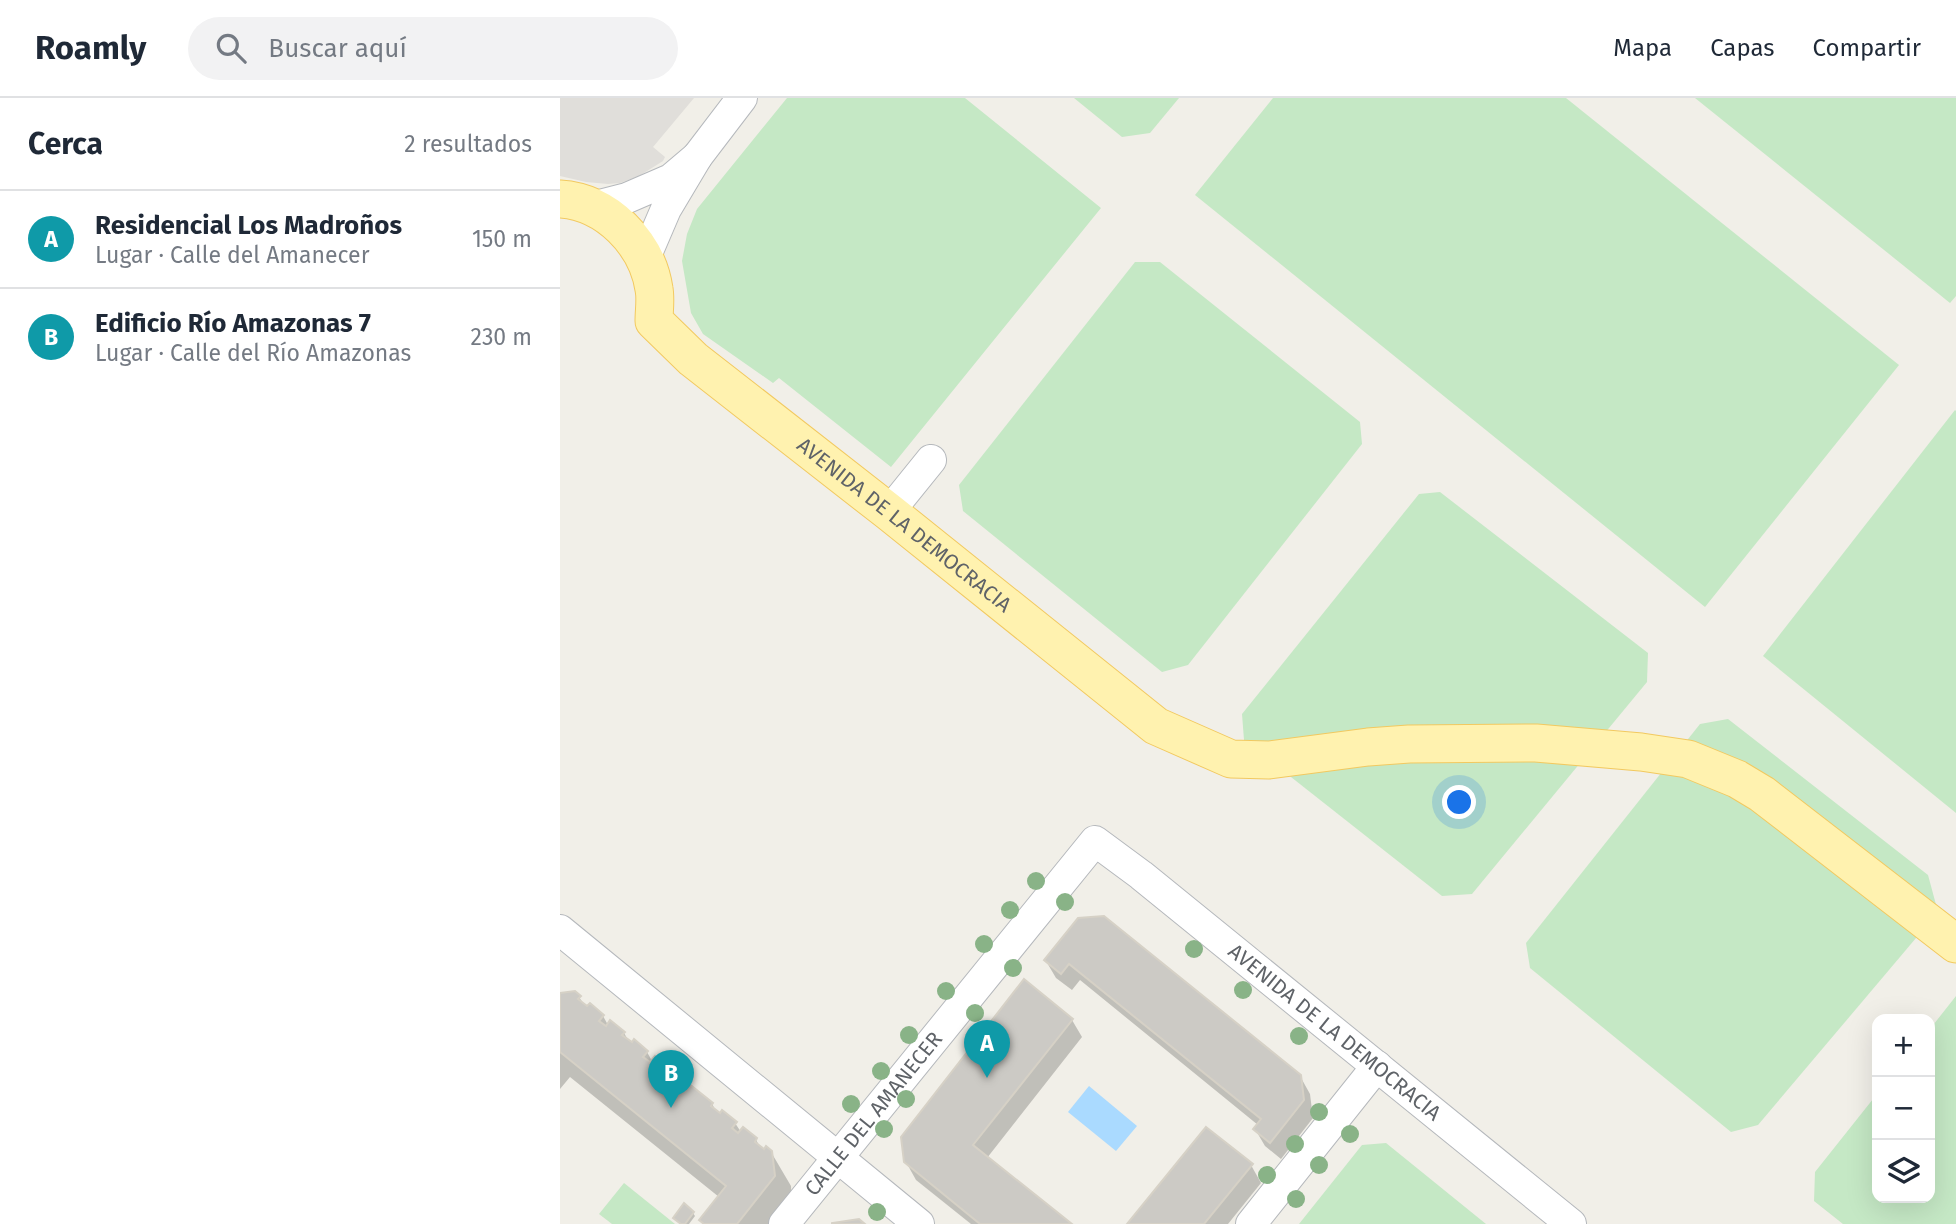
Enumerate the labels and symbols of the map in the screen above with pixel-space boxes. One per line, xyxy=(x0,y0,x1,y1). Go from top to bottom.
street label: AVENIDA DE LA DEMOCRACIA xyxy=(792,432,1017,618)
your location xyxy=(1442,785,1476,819)
street label: AVENIDA DE LA DEMOCRACIA xyxy=(1223,938,1446,1126)
pin: A xyxy=(964,1020,1010,1078)
street label: CALLE DEL AMANECER xyxy=(799,1026,948,1201)
pin: B xyxy=(648,1050,694,1108)

